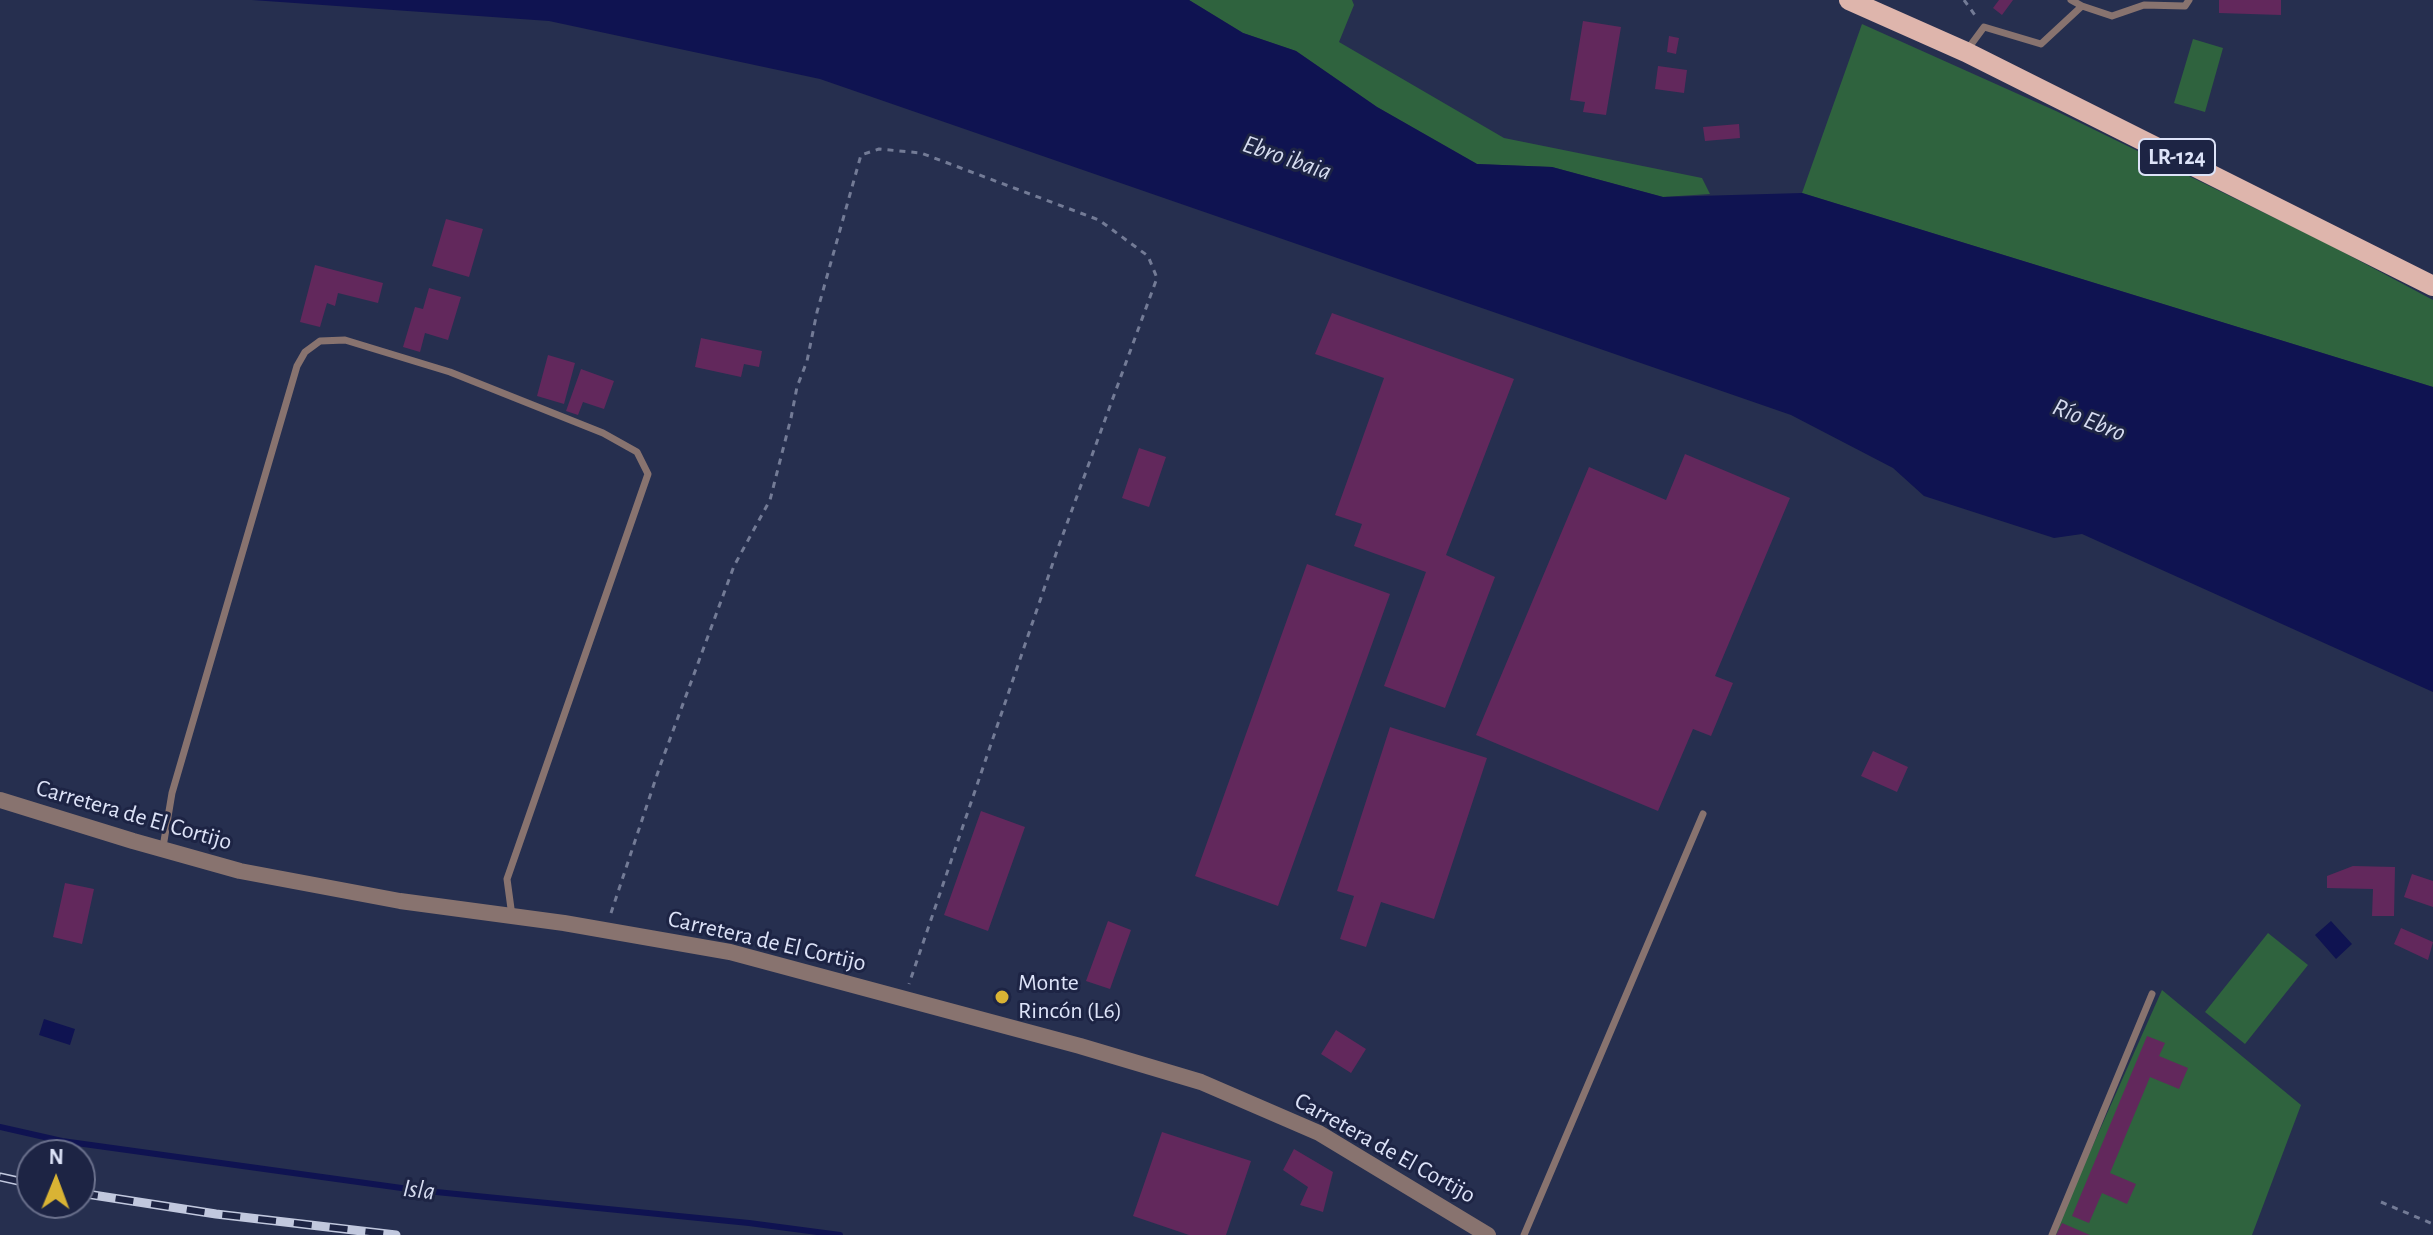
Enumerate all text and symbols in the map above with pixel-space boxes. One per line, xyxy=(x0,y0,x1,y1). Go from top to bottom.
water label: Ebro ibaia xyxy=(1238,128,1336,188)
road number: LR-124 xyxy=(2139,139,2215,175)
water label: Río Ebro xyxy=(2048,391,2130,449)
street label: Carretera de El Cortijo xyxy=(33,773,235,857)
street label: Carretera de El Cortijo xyxy=(665,904,869,978)
place label: Monte Rincón (L6) xyxy=(1018,969,1122,1025)
marker: Monte Rincón (L6) xyxy=(993,988,1011,1006)
street label: Carretera de El Cortijo xyxy=(1289,1086,1481,1210)
north arrow xyxy=(16,1139,96,1219)
text: N xyxy=(49,1146,64,1168)
water label: Isla xyxy=(401,1173,437,1207)

